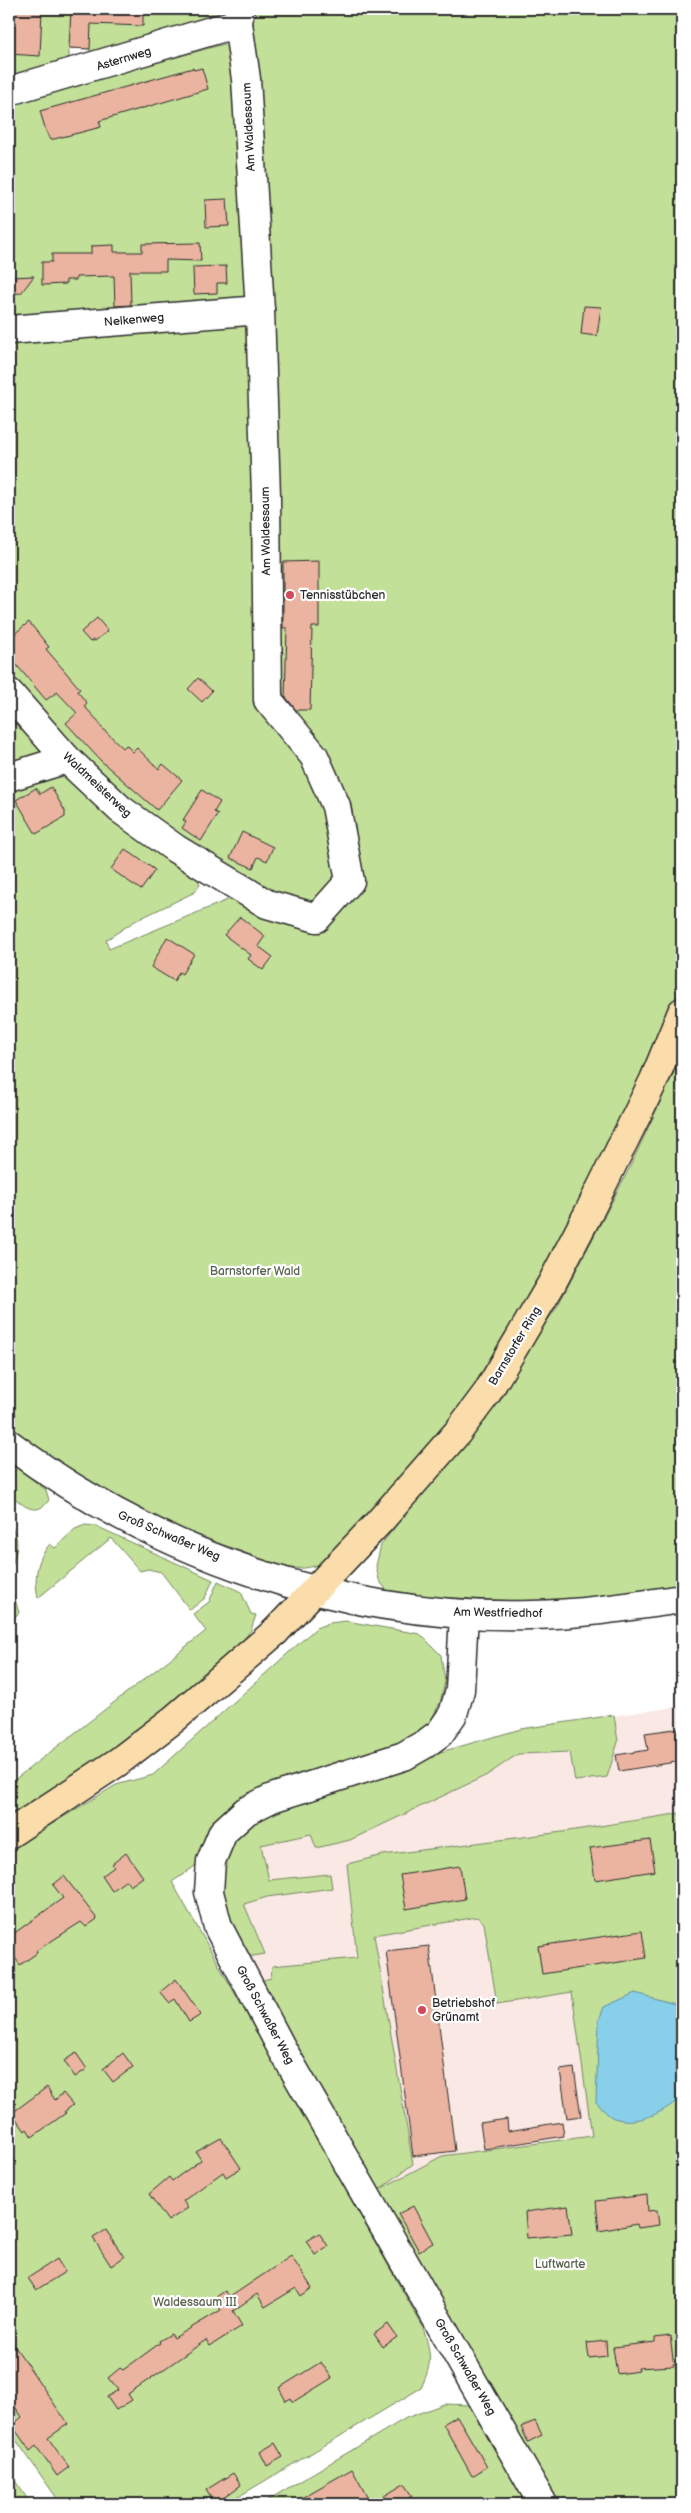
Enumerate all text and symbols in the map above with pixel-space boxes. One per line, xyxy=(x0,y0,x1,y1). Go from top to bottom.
street label: Asternweg xyxy=(95,44,153,74)
street label: Am Waldessaum xyxy=(239,82,259,172)
street label: Nelkenweg xyxy=(103,310,165,330)
street label: Am Waldessaum xyxy=(258,486,274,576)
place label: Tennisstübchen xyxy=(300,588,386,603)
marker: Tennisstübchen xyxy=(284,589,296,601)
street label: Waldmeisterweg xyxy=(59,749,135,821)
park label: Barnstorfer Wald xyxy=(210,1264,300,1279)
street label: Barnstorfer Ring xyxy=(486,1304,545,1388)
street label: Groß Schwaßer Weg xyxy=(116,1508,223,1564)
street label: Am Westfriedhof xyxy=(453,1605,543,1621)
street label: Groß Schwaßer Weg xyxy=(233,1963,297,2067)
place label: Betriebshof Grünamt xyxy=(432,1996,495,2025)
marker: Betriebshof Grünamt xyxy=(416,2004,428,2016)
park label: Luftwarte xyxy=(535,2257,585,2272)
park label: Waldessaum III xyxy=(153,2295,237,2310)
street label: Groß Schwaßer Weg xyxy=(431,2316,499,2418)

